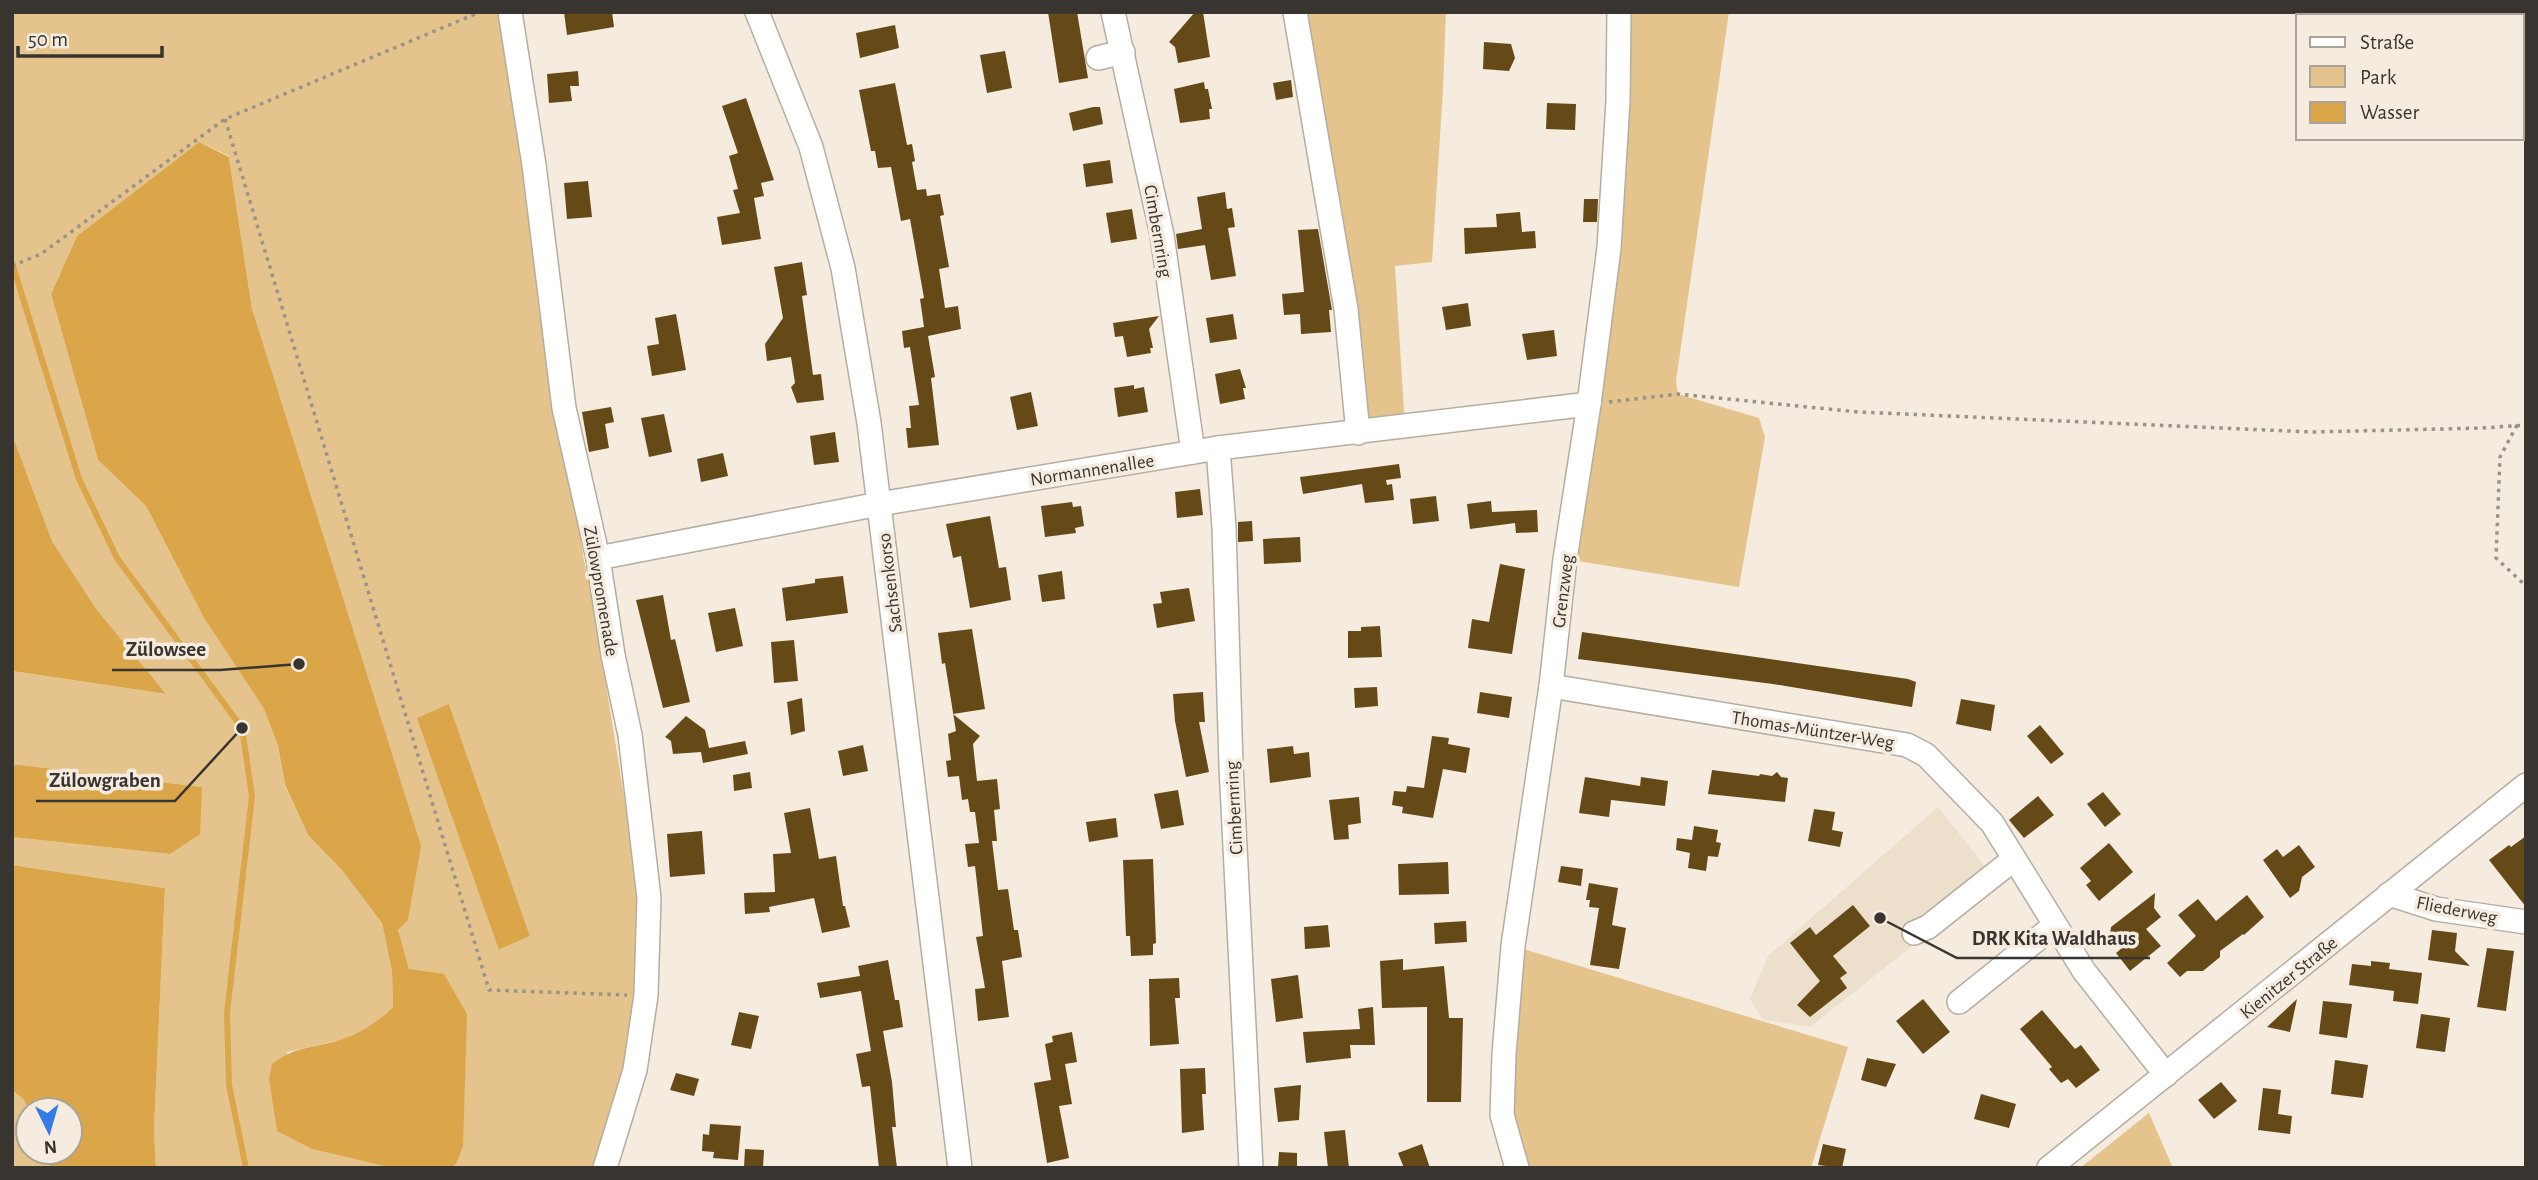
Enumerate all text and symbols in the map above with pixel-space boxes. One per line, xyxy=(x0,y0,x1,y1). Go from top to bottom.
scale bar xyxy=(18,14,161,58)
legend xyxy=(2296,14,2524,140)
text: 50 m xyxy=(28,29,68,50)
text: Straße xyxy=(2360,32,2414,53)
text: Park xyxy=(2360,67,2397,88)
text: Wasser xyxy=(2360,102,2420,123)
street label: Cimbernring xyxy=(1140,183,1175,280)
street label: Normannenallee xyxy=(1029,451,1156,490)
street label: Zülowpromenade xyxy=(580,525,621,658)
street label: Sachsenkorso xyxy=(875,532,906,634)
street label: Grenzweg xyxy=(1550,553,1578,629)
callout: Zülowsee xyxy=(112,628,220,670)
text: Zülowsee xyxy=(126,639,206,660)
street label: Thomas-Müntzer-Weg xyxy=(1730,708,1896,753)
callout: Zülowgraben xyxy=(36,759,175,801)
street label: Cimbernring xyxy=(1223,760,1246,855)
text: Zülowgraben xyxy=(49,770,161,791)
street label: Fliederweg xyxy=(2415,893,2499,928)
callout: DRK Kita Waldhaus xyxy=(1957,916,2150,958)
text: DRK Kita Waldhaus xyxy=(1972,928,2136,949)
street label: Kienitzer Straße xyxy=(2237,933,2341,1023)
north arrow xyxy=(14,1096,84,1166)
text: N xyxy=(43,1136,58,1156)

